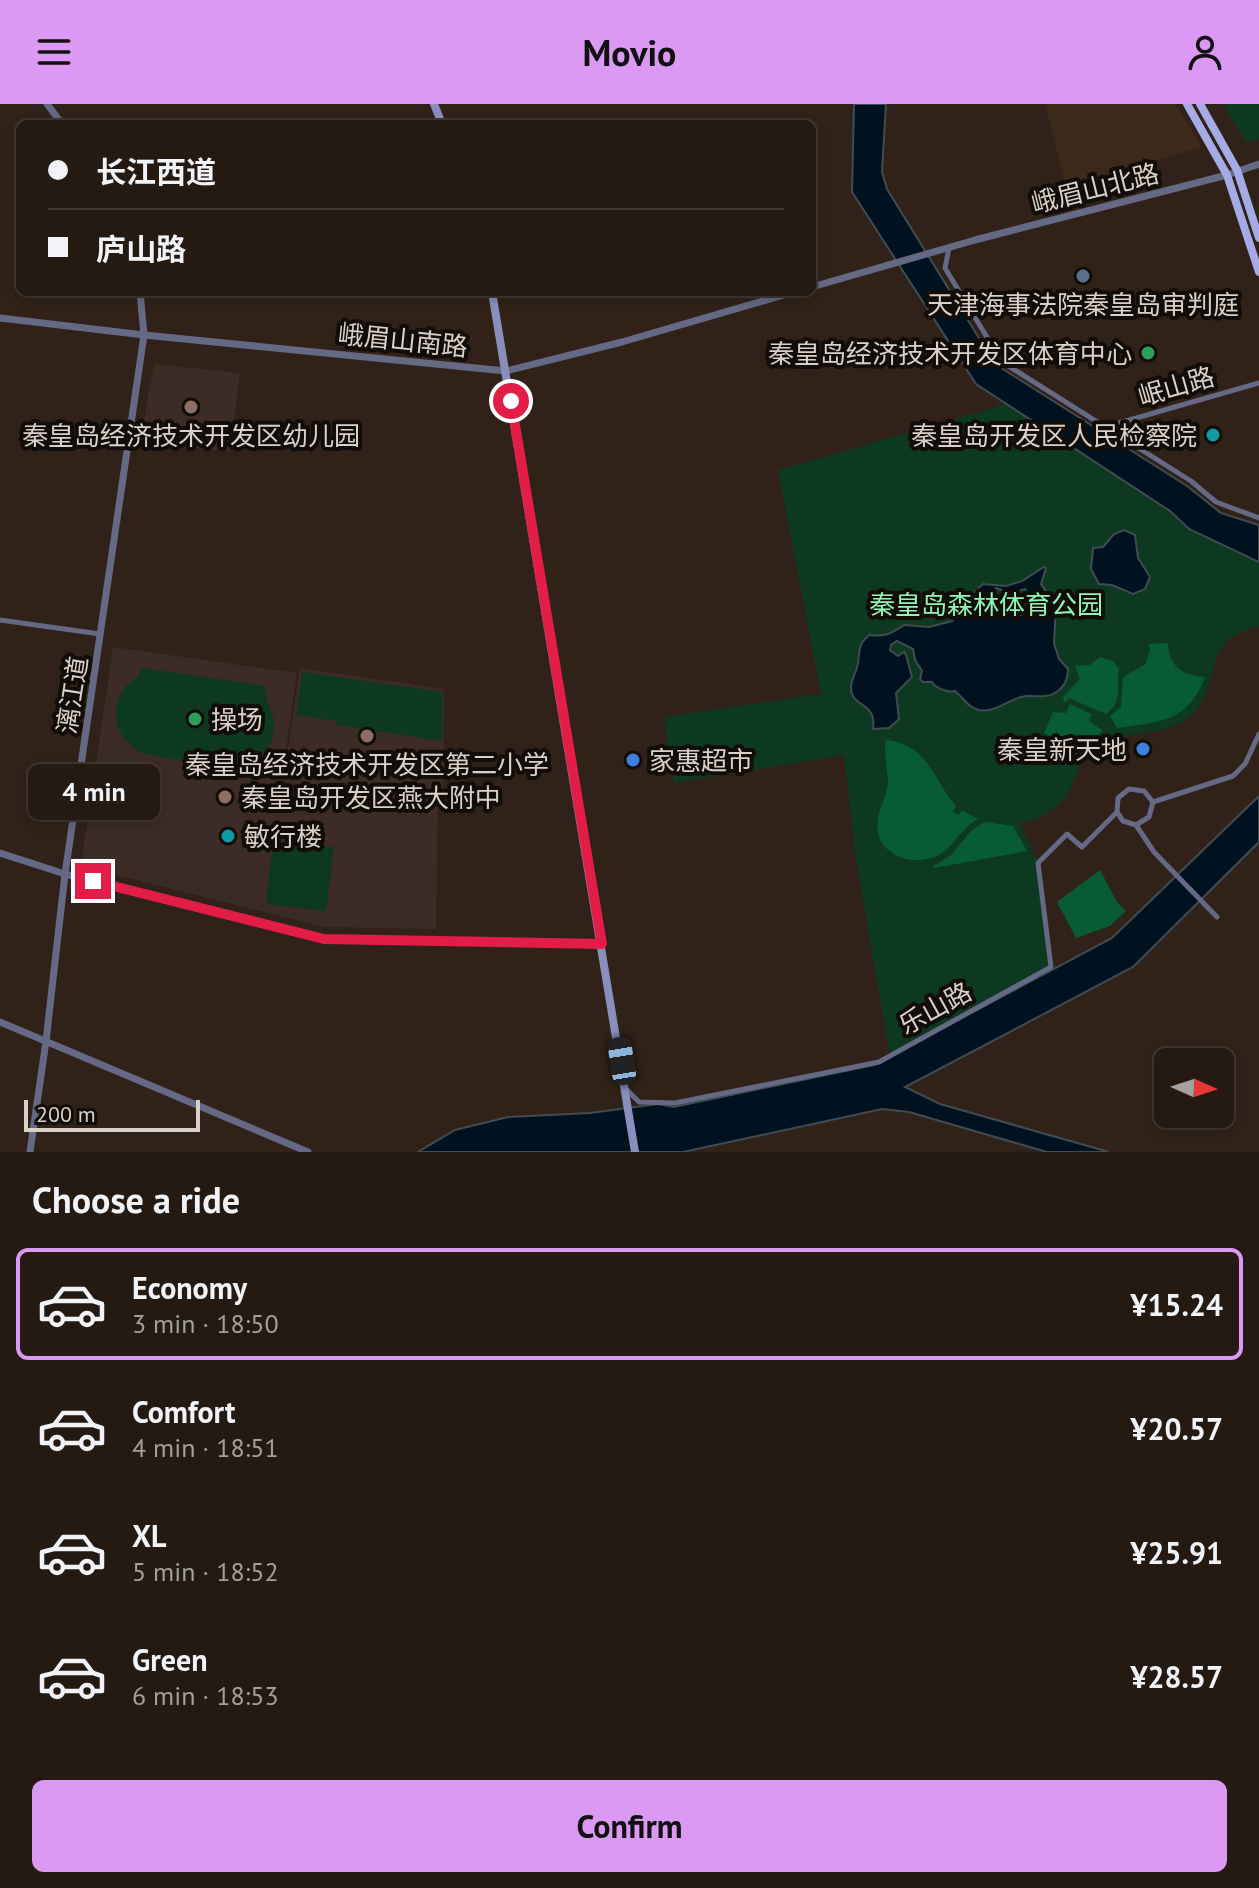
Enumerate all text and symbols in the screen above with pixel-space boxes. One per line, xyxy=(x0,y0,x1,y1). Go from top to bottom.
text: Movio xyxy=(583,29,676,76)
icon: menu xyxy=(32,30,76,74)
icon: person xyxy=(1183,30,1227,74)
text: 长江西道 xyxy=(96,152,216,191)
street label: 峨眉山北路 xyxy=(1028,156,1162,220)
text: 庐山路 xyxy=(96,229,186,268)
marker: 天津海事法院秦皇岛审判庭 xyxy=(1074,267,1092,285)
place label: 天津海事法院秦皇岛审判庭 xyxy=(927,288,1239,321)
street label: 峨眉山南路 xyxy=(337,317,469,363)
place label: 秦皇岛经济技术开发区体育中心 xyxy=(768,337,1132,370)
marker: 秦皇岛经济技术开发区体育中心 xyxy=(1139,344,1157,362)
street label: 岷山路 xyxy=(1134,359,1218,413)
route start xyxy=(493,383,529,419)
marker: 秦皇岛经济技术开发区幼儿园 xyxy=(182,398,200,416)
place label: 秦皇岛经济技术开发区幼儿园 xyxy=(22,419,360,452)
place label: 秦皇岛开发区人民检察院 xyxy=(911,419,1197,452)
marker: 秦皇岛开发区人民检察院 xyxy=(1204,426,1222,444)
park label: 秦皇岛森林体育公园 xyxy=(869,588,1103,621)
street label: 漓江道 xyxy=(50,654,94,736)
place label: 操场 xyxy=(211,703,263,736)
marker: 操场 xyxy=(186,710,204,728)
marker: 秦皇岛经济技术开发区第二小学 xyxy=(358,727,376,745)
place label: 秦皇新天地 xyxy=(997,733,1127,766)
marker: 秦皇新天地 xyxy=(1134,740,1152,758)
place label: 家惠超市 xyxy=(649,744,753,777)
place label: 秦皇岛经济技术开发区第二小学 xyxy=(185,748,549,781)
marker: 家惠超市 xyxy=(624,751,642,769)
callout: 4 min xyxy=(27,765,159,821)
text: 4 min xyxy=(62,775,126,808)
place label: 秦皇岛开发区燕大附中 xyxy=(241,781,501,814)
marker: 秦皇岛开发区燕大附中 xyxy=(216,788,234,806)
place label: 敏行楼 xyxy=(244,820,322,853)
marker: 敏行楼 xyxy=(219,827,237,845)
route end xyxy=(75,863,111,899)
street label: 乐山路 xyxy=(893,975,977,1041)
car xyxy=(606,1035,638,1087)
north arrow xyxy=(1154,1048,1234,1128)
map controls xyxy=(1154,1048,1234,1128)
scale bar xyxy=(24,1096,200,1132)
text: 200 m xyxy=(36,1100,96,1128)
text: Choose a ride xyxy=(32,1176,240,1223)
icon: car xyxy=(36,1268,108,1340)
text: Economy xyxy=(132,1268,247,1307)
text: ¥15.24 xyxy=(1131,1285,1223,1324)
text: 3 min · 18:50 xyxy=(132,1307,279,1340)
icon: car xyxy=(36,1392,108,1464)
text: Comfort xyxy=(132,1392,235,1431)
text: ¥20.57 xyxy=(1131,1409,1223,1448)
text: 4 min · 18:51 xyxy=(132,1431,279,1464)
icon: car xyxy=(36,1516,108,1588)
text: XL xyxy=(132,1516,166,1555)
text: ¥25.91 xyxy=(1131,1533,1223,1572)
text: 5 min · 18:52 xyxy=(132,1555,279,1588)
icon: car xyxy=(36,1640,108,1712)
text: Green xyxy=(132,1640,207,1679)
text: ¥28.57 xyxy=(1131,1657,1223,1696)
text: 6 min · 18:53 xyxy=(132,1679,279,1712)
button: Confirm xyxy=(32,1780,1227,1872)

